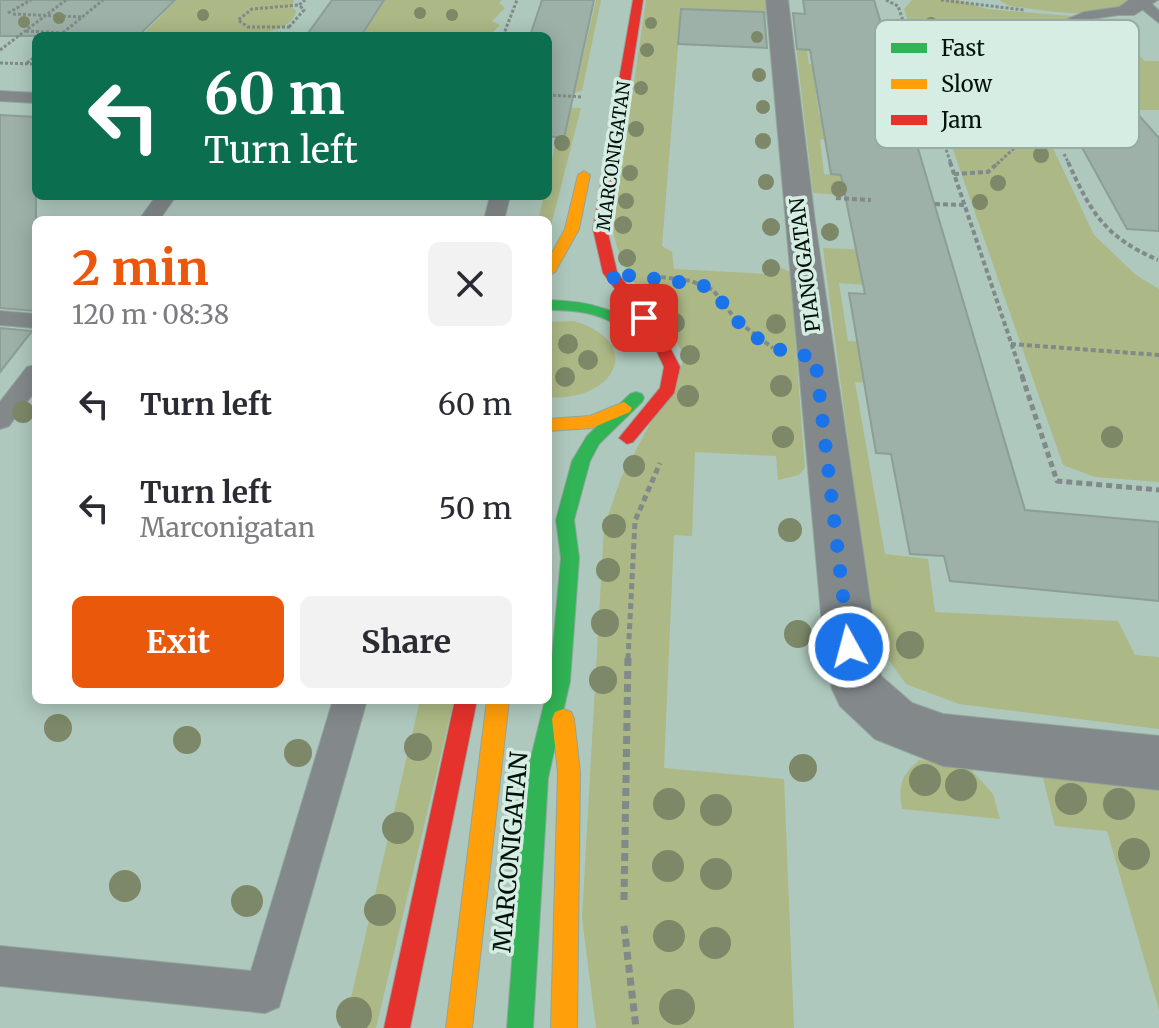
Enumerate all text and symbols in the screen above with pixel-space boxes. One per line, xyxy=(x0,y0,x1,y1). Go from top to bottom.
legend xyxy=(875,20,1139,148)
text: Fast xyxy=(941,34,985,62)
text: 60 m xyxy=(204,59,345,129)
icon: left xyxy=(72,64,176,168)
text: Slow xyxy=(941,70,992,98)
street label: MARCONIGATAN xyxy=(592,80,635,232)
text: Jam xyxy=(940,106,982,134)
text: Turn left xyxy=(204,128,358,173)
street label: PIANOGATAN xyxy=(784,196,825,334)
text: 2 min xyxy=(72,238,209,298)
button: close xyxy=(428,242,512,326)
pin xyxy=(610,284,678,352)
icon: arrive xyxy=(622,296,666,340)
text: 120 m · 08:38 xyxy=(72,298,229,331)
icon: left xyxy=(72,382,116,426)
text: Turn left xyxy=(140,385,272,423)
text: 60 m xyxy=(438,385,512,423)
text: Turn left xyxy=(140,473,272,511)
icon: left xyxy=(72,486,116,530)
text: 50 m xyxy=(439,489,512,527)
text: Marconigatan xyxy=(140,511,315,544)
button: Exit xyxy=(72,596,284,688)
button: Share xyxy=(300,596,512,688)
position arrow xyxy=(807,605,891,689)
street label: MARCONIGATAN xyxy=(486,750,535,954)

